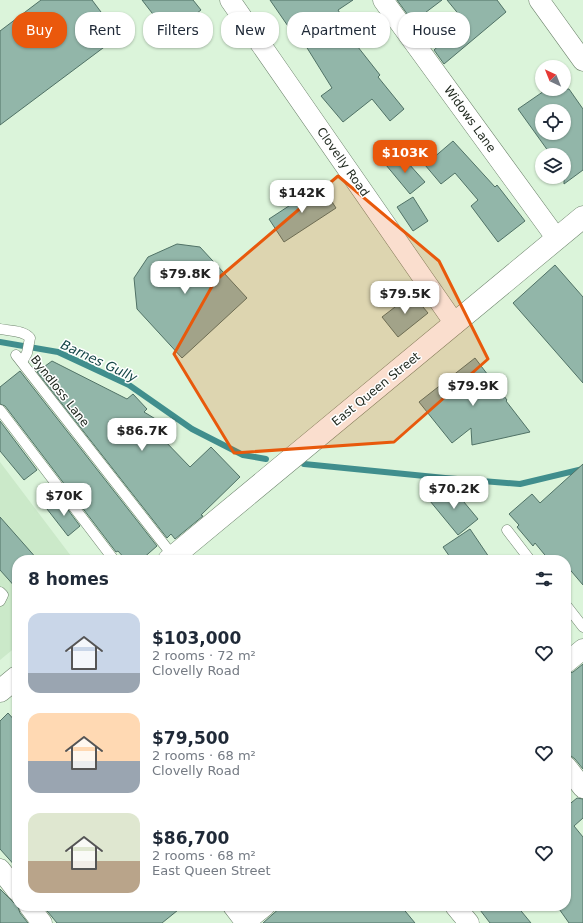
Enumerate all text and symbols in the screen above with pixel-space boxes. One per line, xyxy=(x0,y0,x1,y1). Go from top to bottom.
chip: Buy xyxy=(12,12,67,48)
chip: Rent xyxy=(75,12,135,48)
chip: Filters xyxy=(143,12,213,48)
chip: New xyxy=(221,12,279,48)
chip: Apartment xyxy=(287,12,390,48)
chip: House xyxy=(398,12,470,48)
north arrow xyxy=(535,60,571,96)
map controls xyxy=(535,60,571,184)
street label: Widows Lane xyxy=(441,83,499,155)
button: locate xyxy=(535,104,571,140)
street label: Clovelly Road xyxy=(314,125,372,199)
pin: $103K xyxy=(377,140,433,174)
text: $103K xyxy=(382,145,428,160)
button: layers xyxy=(535,148,571,184)
pin: $142K xyxy=(274,180,330,214)
text: $142K xyxy=(279,185,325,200)
pin: $79.8K xyxy=(152,261,218,295)
text: $79.8K xyxy=(159,266,211,281)
pin: $79.5K xyxy=(372,281,438,315)
text: $79.5K xyxy=(379,286,431,301)
water label: Barnes Gully xyxy=(58,337,140,385)
street label: East Queen Street xyxy=(329,349,423,429)
street label: Byndloss Lane xyxy=(28,353,92,429)
pin: $79.9K xyxy=(440,373,506,407)
text: $79.9K xyxy=(447,378,499,393)
pin: $86.7K xyxy=(109,418,175,452)
text: $86.7K xyxy=(116,423,168,438)
pin: $70.2K xyxy=(421,476,487,510)
text: $70.2K xyxy=(428,481,480,496)
pin: $70K xyxy=(40,483,88,517)
text: $70K xyxy=(45,488,83,503)
icon: filters xyxy=(533,568,555,590)
text: 8 homes xyxy=(28,569,109,589)
text: $103,000 xyxy=(152,628,241,648)
icon: home xyxy=(60,629,108,677)
icon: heart xyxy=(533,642,555,664)
text: 2 rooms · 72 m² xyxy=(152,648,256,663)
text: Clovelly Road xyxy=(152,663,240,678)
text: $79,500 xyxy=(152,728,229,748)
icon: home xyxy=(60,729,108,777)
icon: heart xyxy=(533,742,555,764)
text: 2 rooms · 68 m² xyxy=(152,748,256,763)
text: Clovelly Road xyxy=(152,763,240,778)
text: $86,700 xyxy=(152,828,229,848)
icon: home xyxy=(60,829,108,877)
icon: heart xyxy=(533,842,555,864)
text: 2 rooms · 68 m² xyxy=(152,848,256,863)
text: East Queen Street xyxy=(152,863,271,878)

